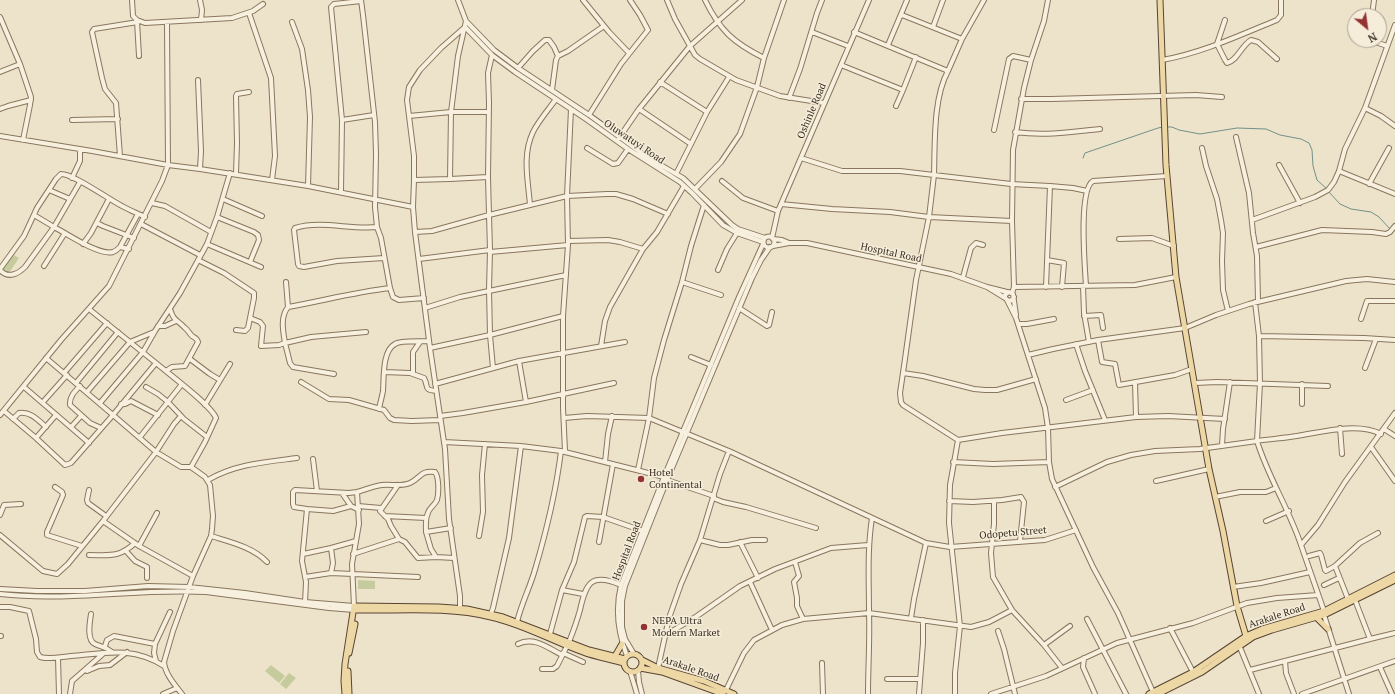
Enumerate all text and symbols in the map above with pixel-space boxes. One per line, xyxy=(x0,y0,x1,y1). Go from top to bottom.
north arrow xyxy=(1347,8,1387,48)
text: N xyxy=(1365,29,1379,46)
street label: Oshinle Road xyxy=(795,81,829,141)
street label: Oluwatuyi Road xyxy=(601,117,667,167)
street label: Hospital Road xyxy=(859,241,923,265)
place label: Hotel Continental xyxy=(649,467,702,490)
marker: Hotel Continental xyxy=(636,474,646,484)
street label: Hospital Road xyxy=(610,520,644,582)
street label: Odopetu Street xyxy=(979,524,1047,542)
street label: Arakale Road xyxy=(1247,601,1307,631)
place label: NEPA Ultra Modern Market xyxy=(652,615,720,638)
marker: NEPA Ultra Modern Market xyxy=(639,622,649,632)
street label: Arakale Road xyxy=(661,654,721,684)

